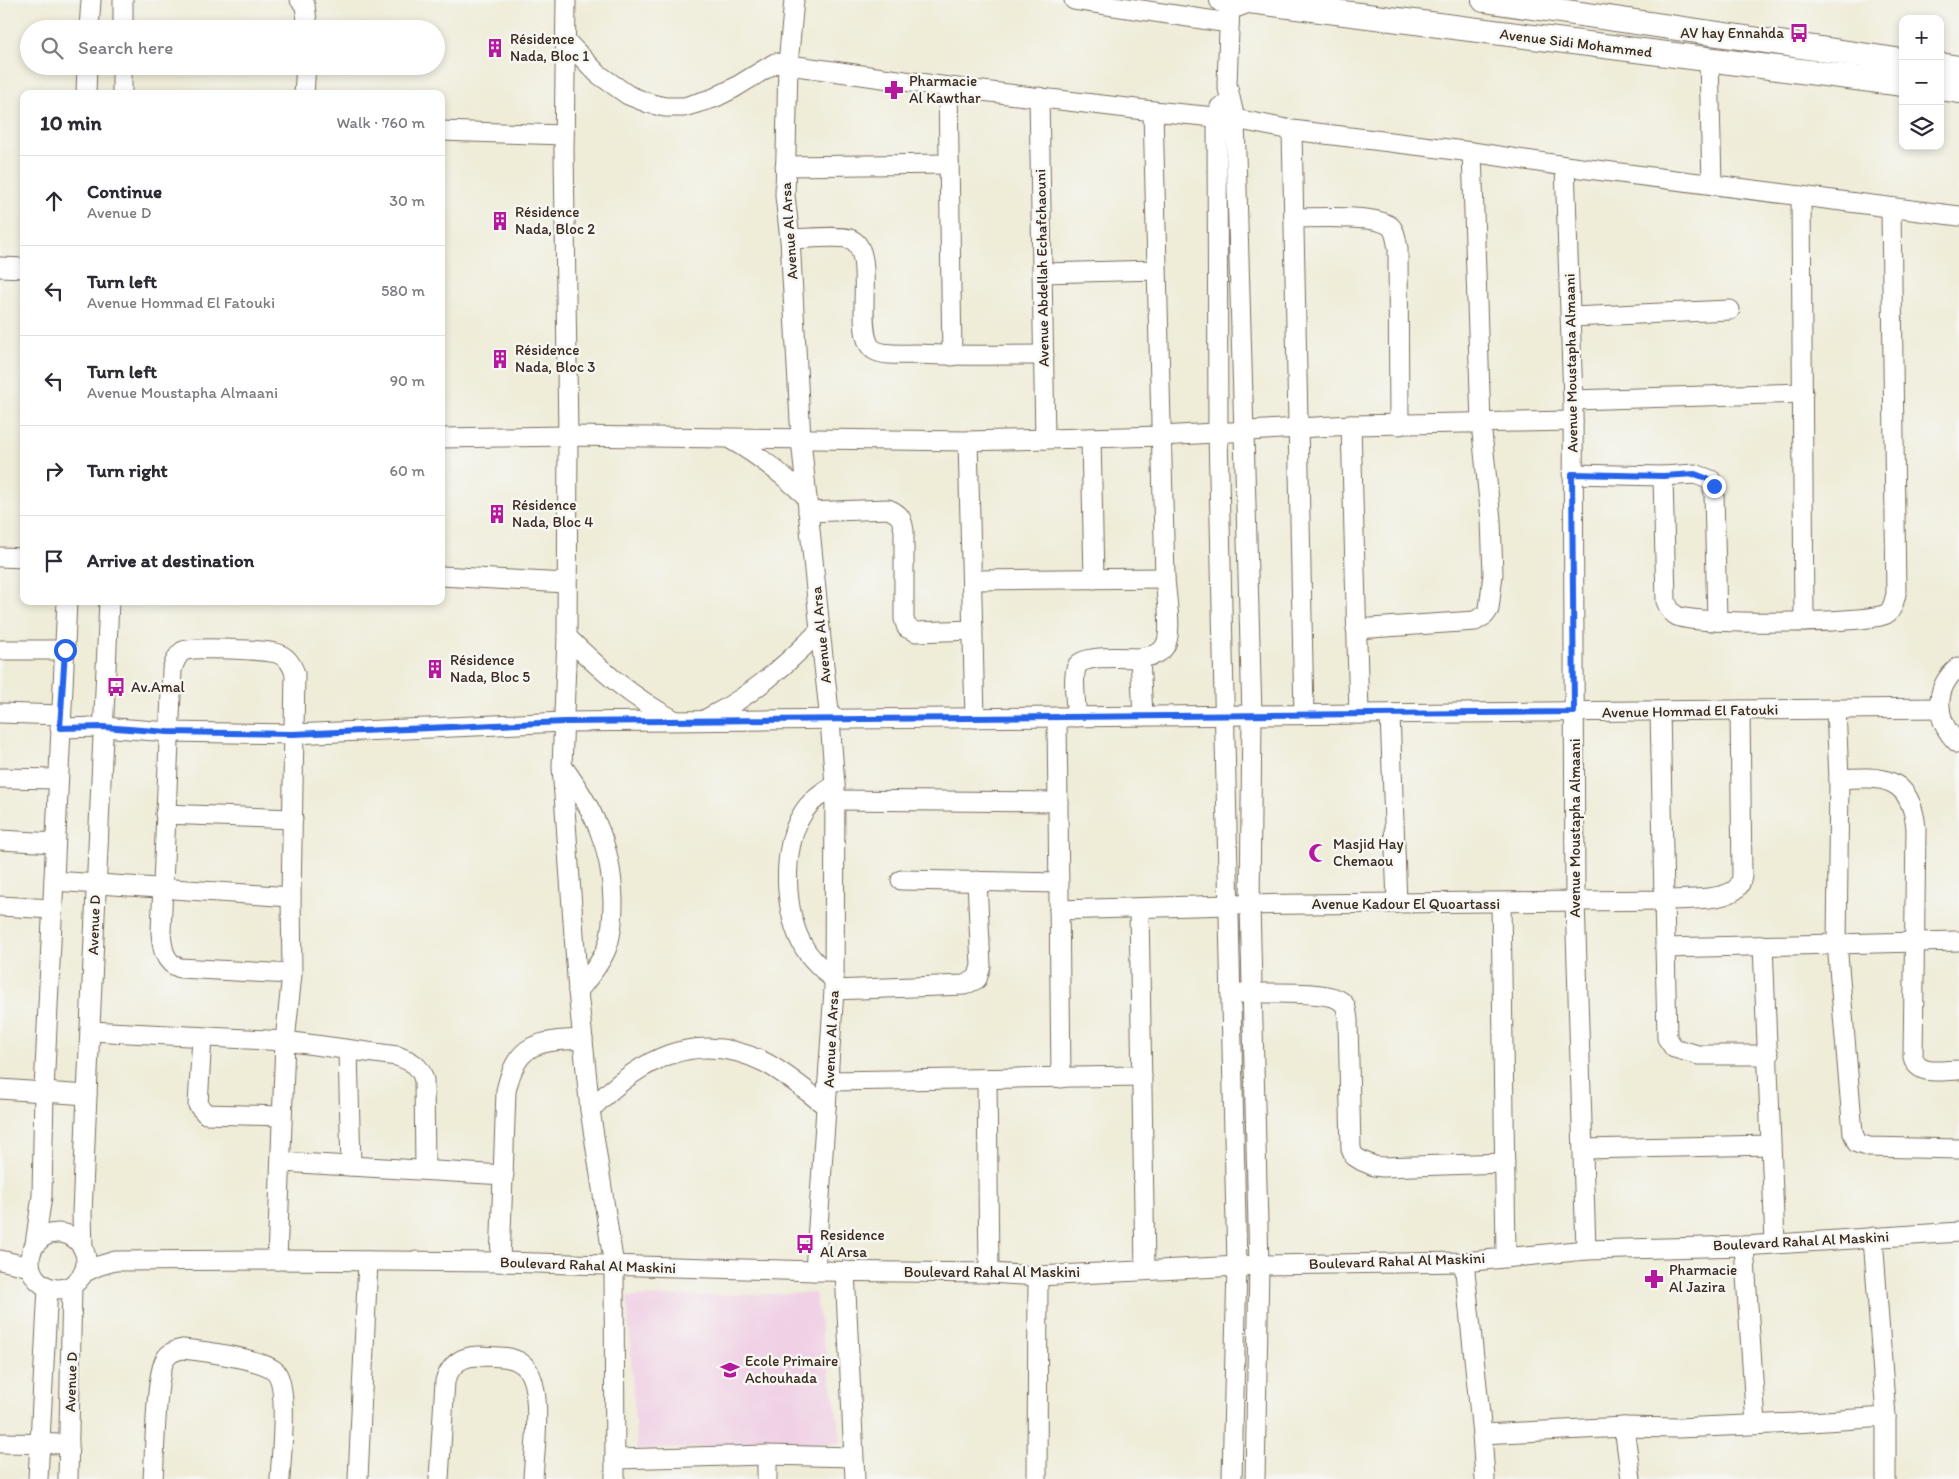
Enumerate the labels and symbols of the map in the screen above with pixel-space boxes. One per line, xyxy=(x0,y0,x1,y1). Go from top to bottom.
bus stop icon: AV hay Ennahda xyxy=(1788,22,1810,44)
place label: AV hay Ennahda xyxy=(1680,24,1784,42)
street label: Avenue Sidi Mohammed xyxy=(1499,25,1654,61)
place label: Résidence Nada, Bloc 1 xyxy=(510,30,589,65)
building icon: Résidence Nada, Bloc 1 xyxy=(484,37,506,59)
place label: Pharmacie Al Kawthar xyxy=(909,72,981,107)
pharmacy icon: Pharmacie Al Kawthar xyxy=(883,79,905,101)
street label: Avenue Abdellah Echafchaouni xyxy=(1031,169,1053,367)
street label: Avenue Al Arsa xyxy=(777,182,801,280)
place label: Résidence Nada, Bloc 2 xyxy=(515,203,595,238)
building icon: Résidence Nada, Bloc 2 xyxy=(489,210,511,232)
street label: Avenue Moustapha Almaani xyxy=(1560,273,1582,453)
place label: Résidence Nada, Bloc 3 xyxy=(515,341,595,376)
building icon: Résidence Nada, Bloc 3 xyxy=(489,348,511,370)
route end xyxy=(1703,475,1726,498)
place label: Résidence Nada, Bloc 4 xyxy=(512,496,593,531)
building icon: Résidence Nada, Bloc 4 xyxy=(486,503,508,525)
street label: Avenue Al Arsa xyxy=(807,585,835,684)
route start xyxy=(54,639,77,662)
place label: Résidence Nada, Bloc 5 xyxy=(450,651,530,686)
building icon: Résidence Nada, Bloc 5 xyxy=(424,658,446,680)
bus stop icon: Av.Amal xyxy=(105,676,127,698)
place label: Av.Amal xyxy=(131,678,186,696)
street label: Avenue Hommad El Fatouki xyxy=(1602,700,1778,722)
street label: Avenue Moustapha Almaani xyxy=(1566,738,1584,918)
place label: Masjid Hay Chemaou xyxy=(1333,835,1404,870)
mosque icon: Masjid Hay Chemaou xyxy=(1307,842,1329,864)
street label: Avenue D xyxy=(84,895,104,955)
street label: Avenue Kadour El Quoartassi xyxy=(1312,895,1500,913)
street label: Avenue Al Arsa xyxy=(819,990,843,1088)
place label: Residence Al Arsa xyxy=(820,1226,885,1261)
street label: Boulevard Rahal Al Maskini xyxy=(1713,1227,1889,1255)
bus stop icon: Residence Al Arsa xyxy=(794,1233,816,1255)
street label: Boulevard Rahal Al Maskini xyxy=(1309,1249,1485,1273)
street label: Boulevard Rahal Al Maskini xyxy=(500,1253,676,1277)
place label: Pharmacie Al Jazira xyxy=(1669,1261,1737,1296)
street label: Boulevard Rahal Al Maskini xyxy=(904,1263,1080,1281)
pharmacy icon: Pharmacie Al Jazira xyxy=(1643,1268,1665,1290)
street label: Avenue D xyxy=(61,1352,81,1412)
place label: Ecole Primaire Achouhada xyxy=(745,1352,838,1387)
school or university icon: Ecole Primaire Achouhada xyxy=(719,1359,741,1381)

